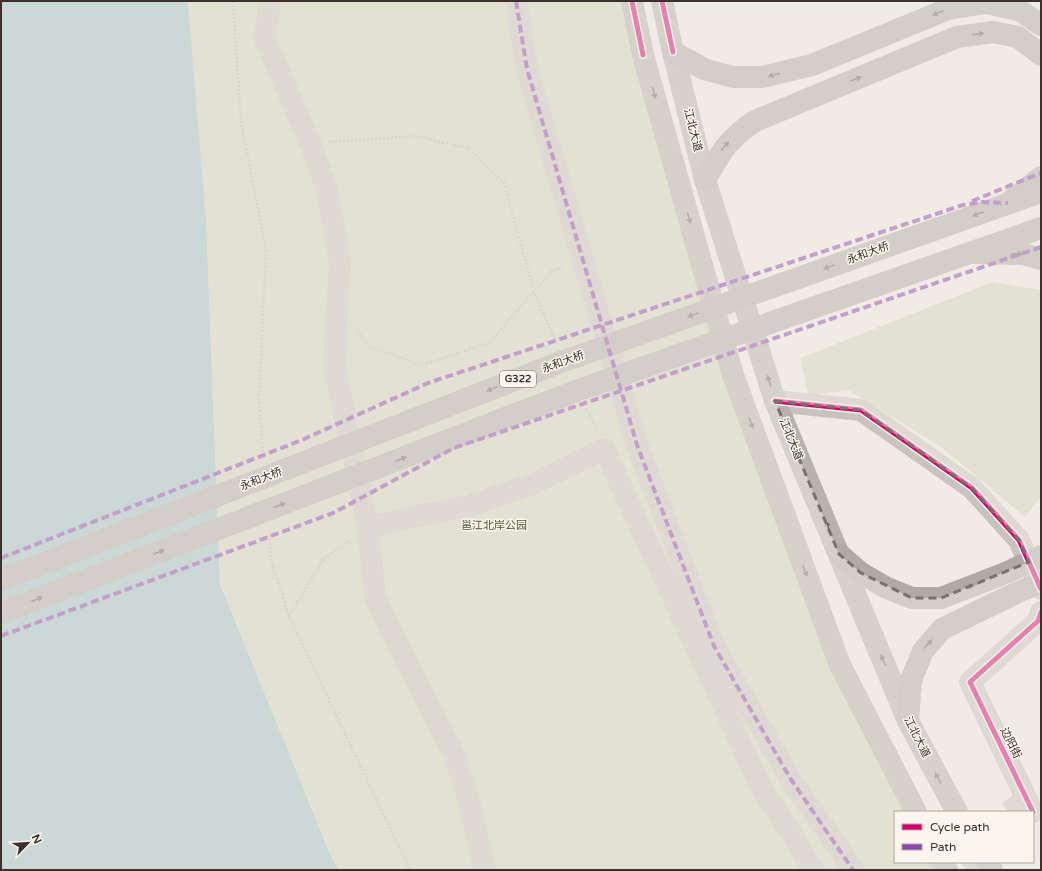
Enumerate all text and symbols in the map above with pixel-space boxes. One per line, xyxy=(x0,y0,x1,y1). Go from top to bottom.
one-way arrow xyxy=(933,10,944,16)
one-way arrow xyxy=(972,31,984,37)
one-way arrow xyxy=(768,72,780,78)
one-way arrow xyxy=(851,75,863,81)
one-way arrow xyxy=(651,87,657,99)
street label: 江北大道 xyxy=(681,107,705,153)
one-way arrow xyxy=(721,141,730,152)
one-way arrow xyxy=(971,211,983,217)
one-way arrow xyxy=(686,212,692,224)
street label: 永和大桥 xyxy=(845,239,891,267)
one-way arrow xyxy=(1011,251,1024,257)
one-way arrow xyxy=(822,264,834,270)
one-way arrow xyxy=(687,313,699,319)
street label: 永和大桥 xyxy=(540,348,586,376)
road number: G322 xyxy=(500,371,536,387)
one-way arrow xyxy=(766,374,772,386)
one-way arrow xyxy=(486,387,498,393)
street label: 江北大道 xyxy=(777,416,805,462)
one-way arrow xyxy=(748,417,754,429)
one-way arrow xyxy=(396,455,408,461)
street label: 永和大桥 xyxy=(238,465,284,493)
one-way arrow xyxy=(274,502,286,508)
park label: 邕江北岸公园 xyxy=(461,519,527,532)
one-way arrow xyxy=(824,521,830,533)
one-way arrow xyxy=(153,549,165,555)
one-way arrow xyxy=(803,566,809,578)
one-way arrow xyxy=(966,583,978,589)
one-way arrow xyxy=(32,596,44,602)
one-way arrow xyxy=(924,639,933,649)
one-way arrow xyxy=(879,654,885,666)
street label: 江北大道 xyxy=(901,714,933,760)
street label: 边阳街 xyxy=(998,725,1024,761)
one-way arrow xyxy=(935,772,942,783)
legend xyxy=(894,811,1034,863)
text: Cycle path xyxy=(930,820,989,834)
north arrow xyxy=(8,823,48,863)
text: N xyxy=(29,832,44,846)
text: Path xyxy=(930,840,956,854)

